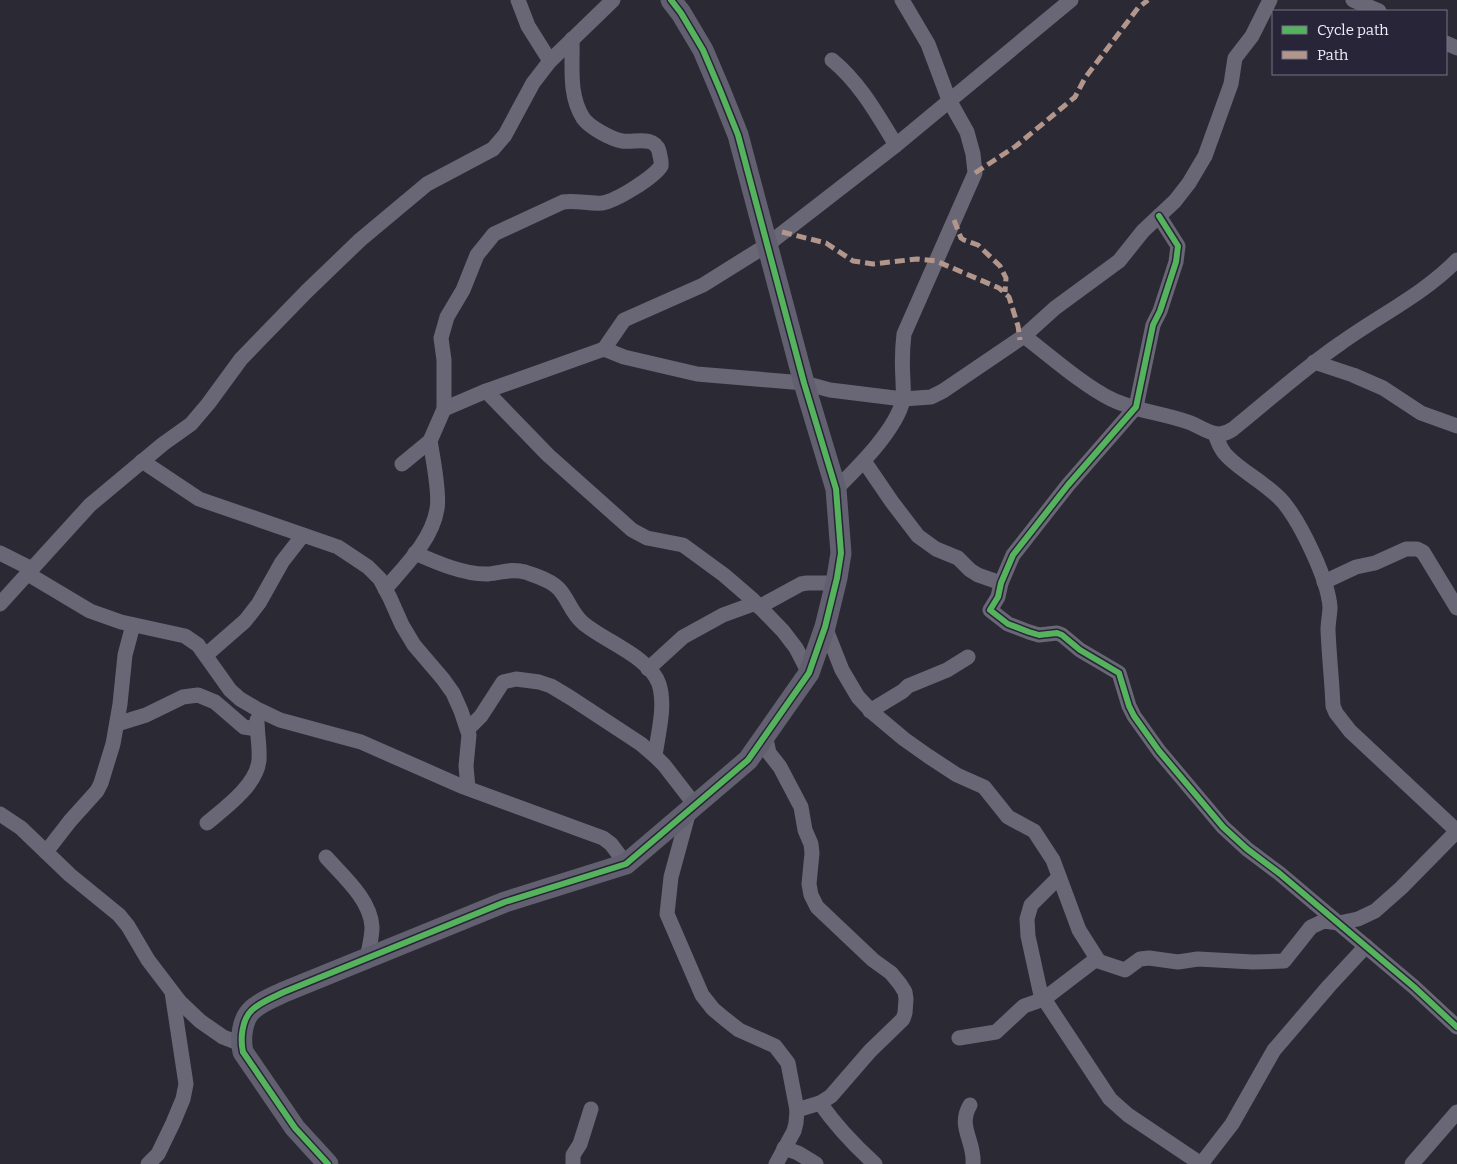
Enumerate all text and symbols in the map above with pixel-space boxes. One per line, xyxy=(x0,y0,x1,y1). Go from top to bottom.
legend xyxy=(1272,10,1447,75)
text: Cycle path xyxy=(1317,21,1389,39)
text: Path xyxy=(1317,46,1349,64)

